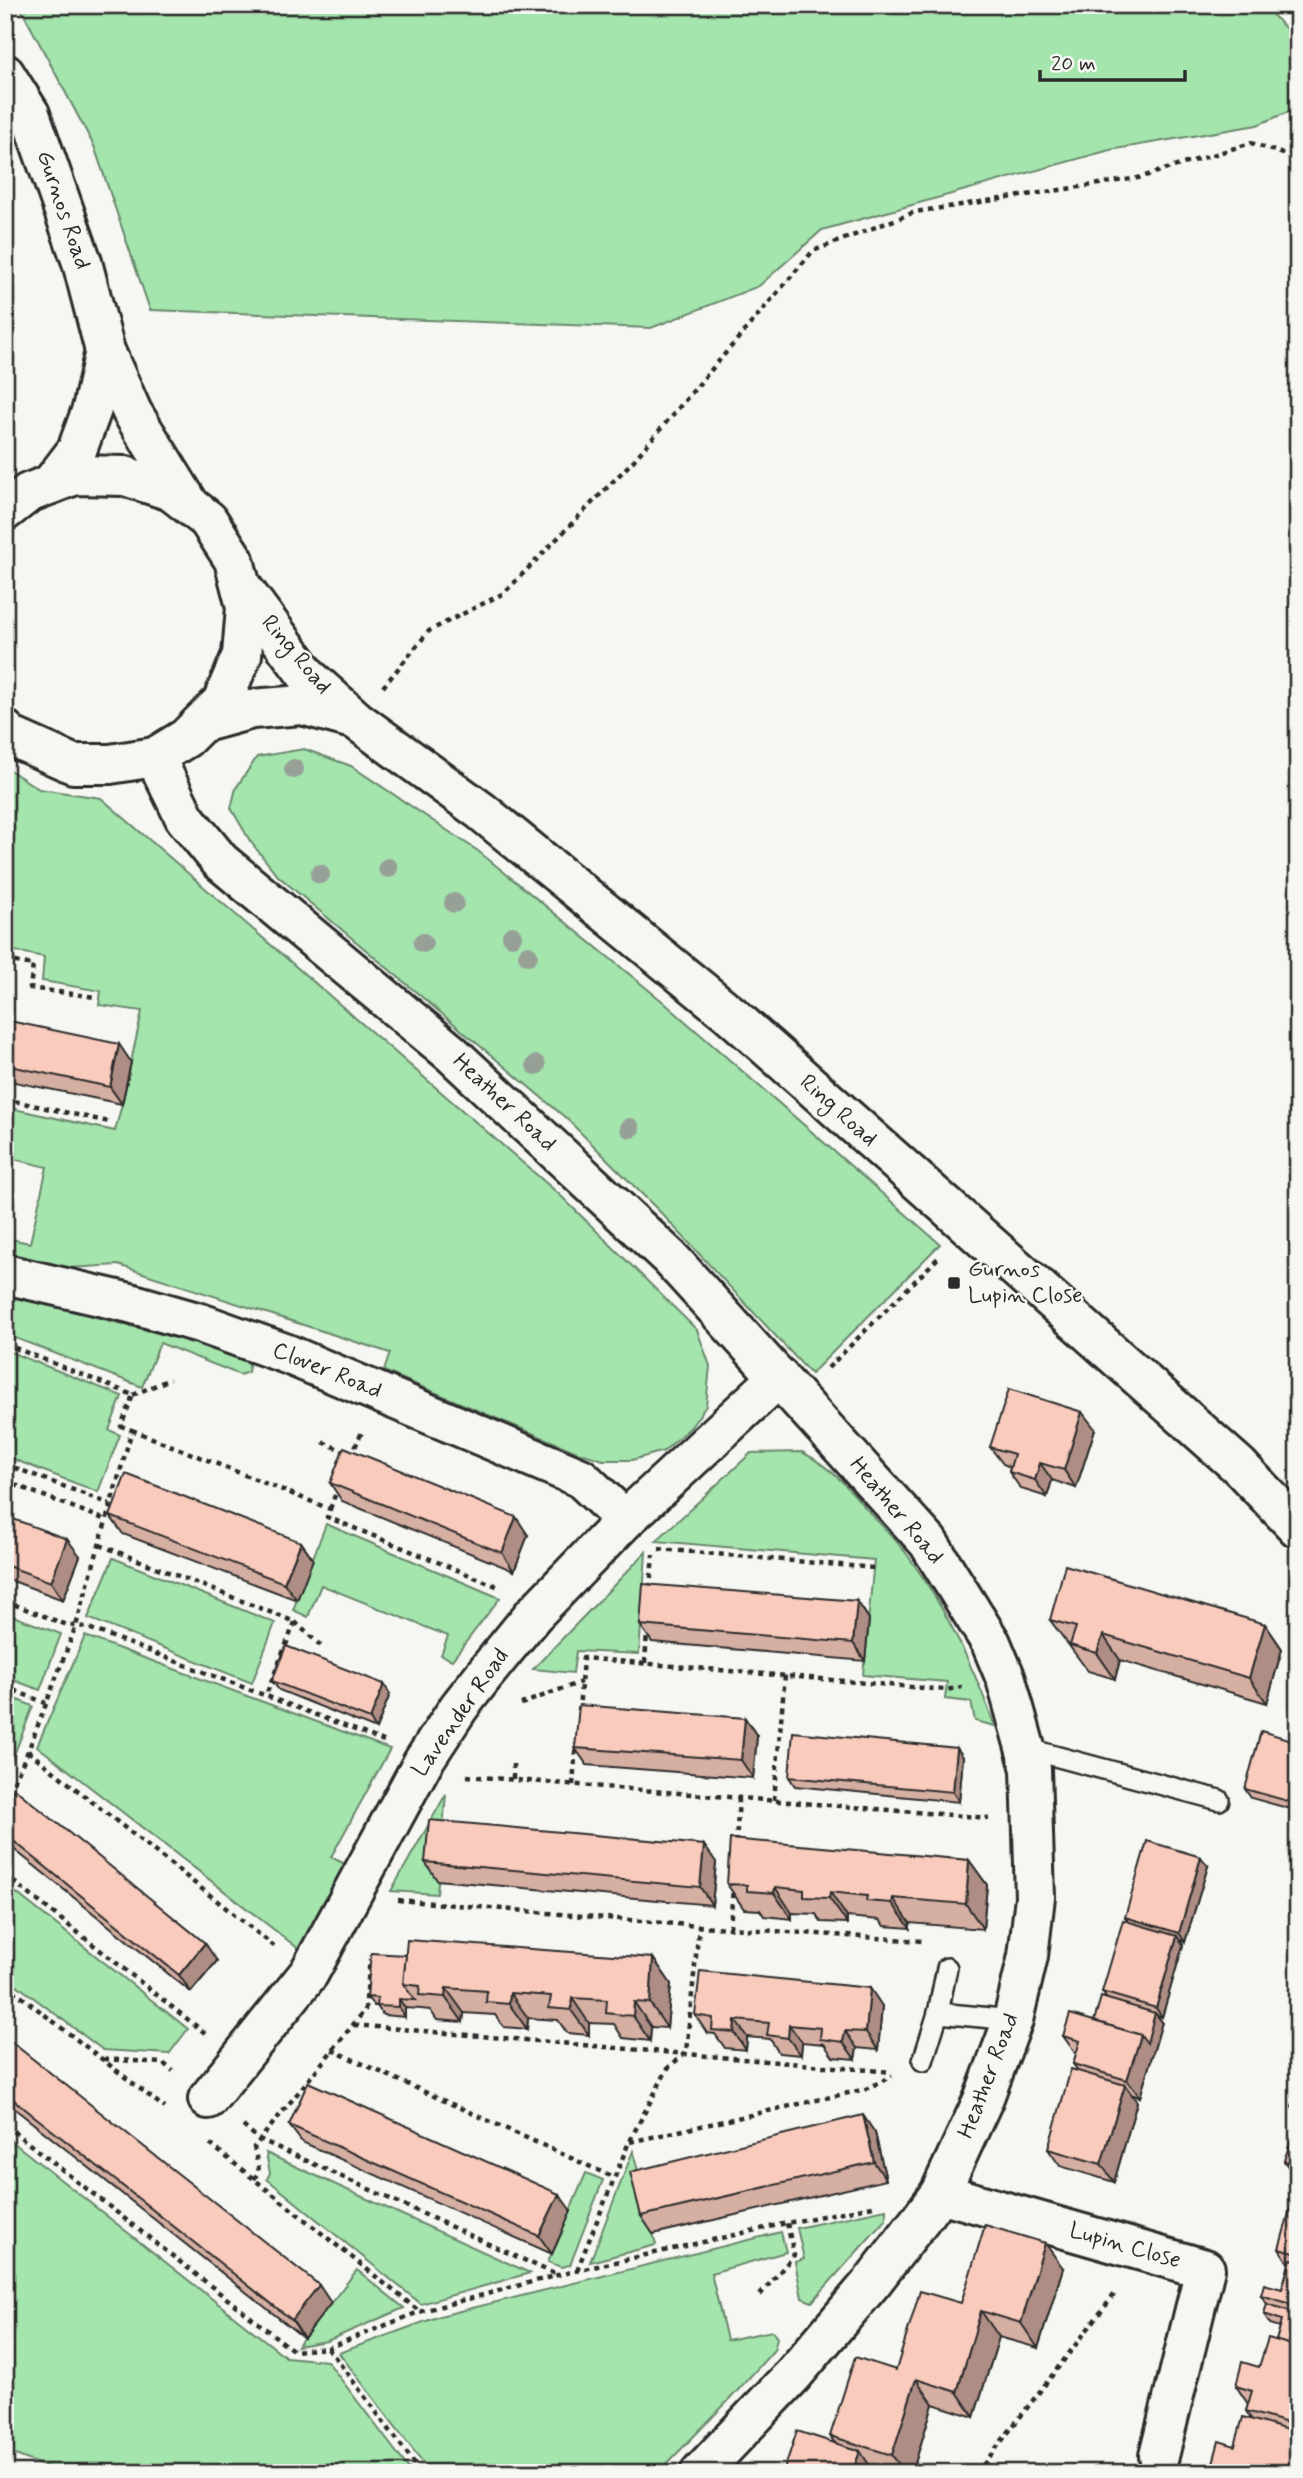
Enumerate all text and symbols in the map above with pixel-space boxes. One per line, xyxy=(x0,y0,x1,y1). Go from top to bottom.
scale bar xyxy=(1040,38,1186,82)
text: 20 m xyxy=(1051,50,1096,78)
street label: Gurnos Road xyxy=(29,147,97,273)
street label: Ring Road xyxy=(252,609,338,702)
street label: Heather Road xyxy=(446,1047,562,1159)
street label: Ring Road xyxy=(791,1068,883,1155)
place label: Gurnos Lupin Close xyxy=(968,1255,1083,1311)
marker: Gurnos Lupin Close xyxy=(946,1275,962,1291)
street label: Clover Road xyxy=(268,1336,386,1406)
street label: Heather Road xyxy=(842,1451,950,1571)
street label: Lavender Road xyxy=(406,1643,516,1783)
street label: Heather Road xyxy=(951,2009,1027,2143)
street label: Lupin Close xyxy=(1066,2216,1184,2276)

